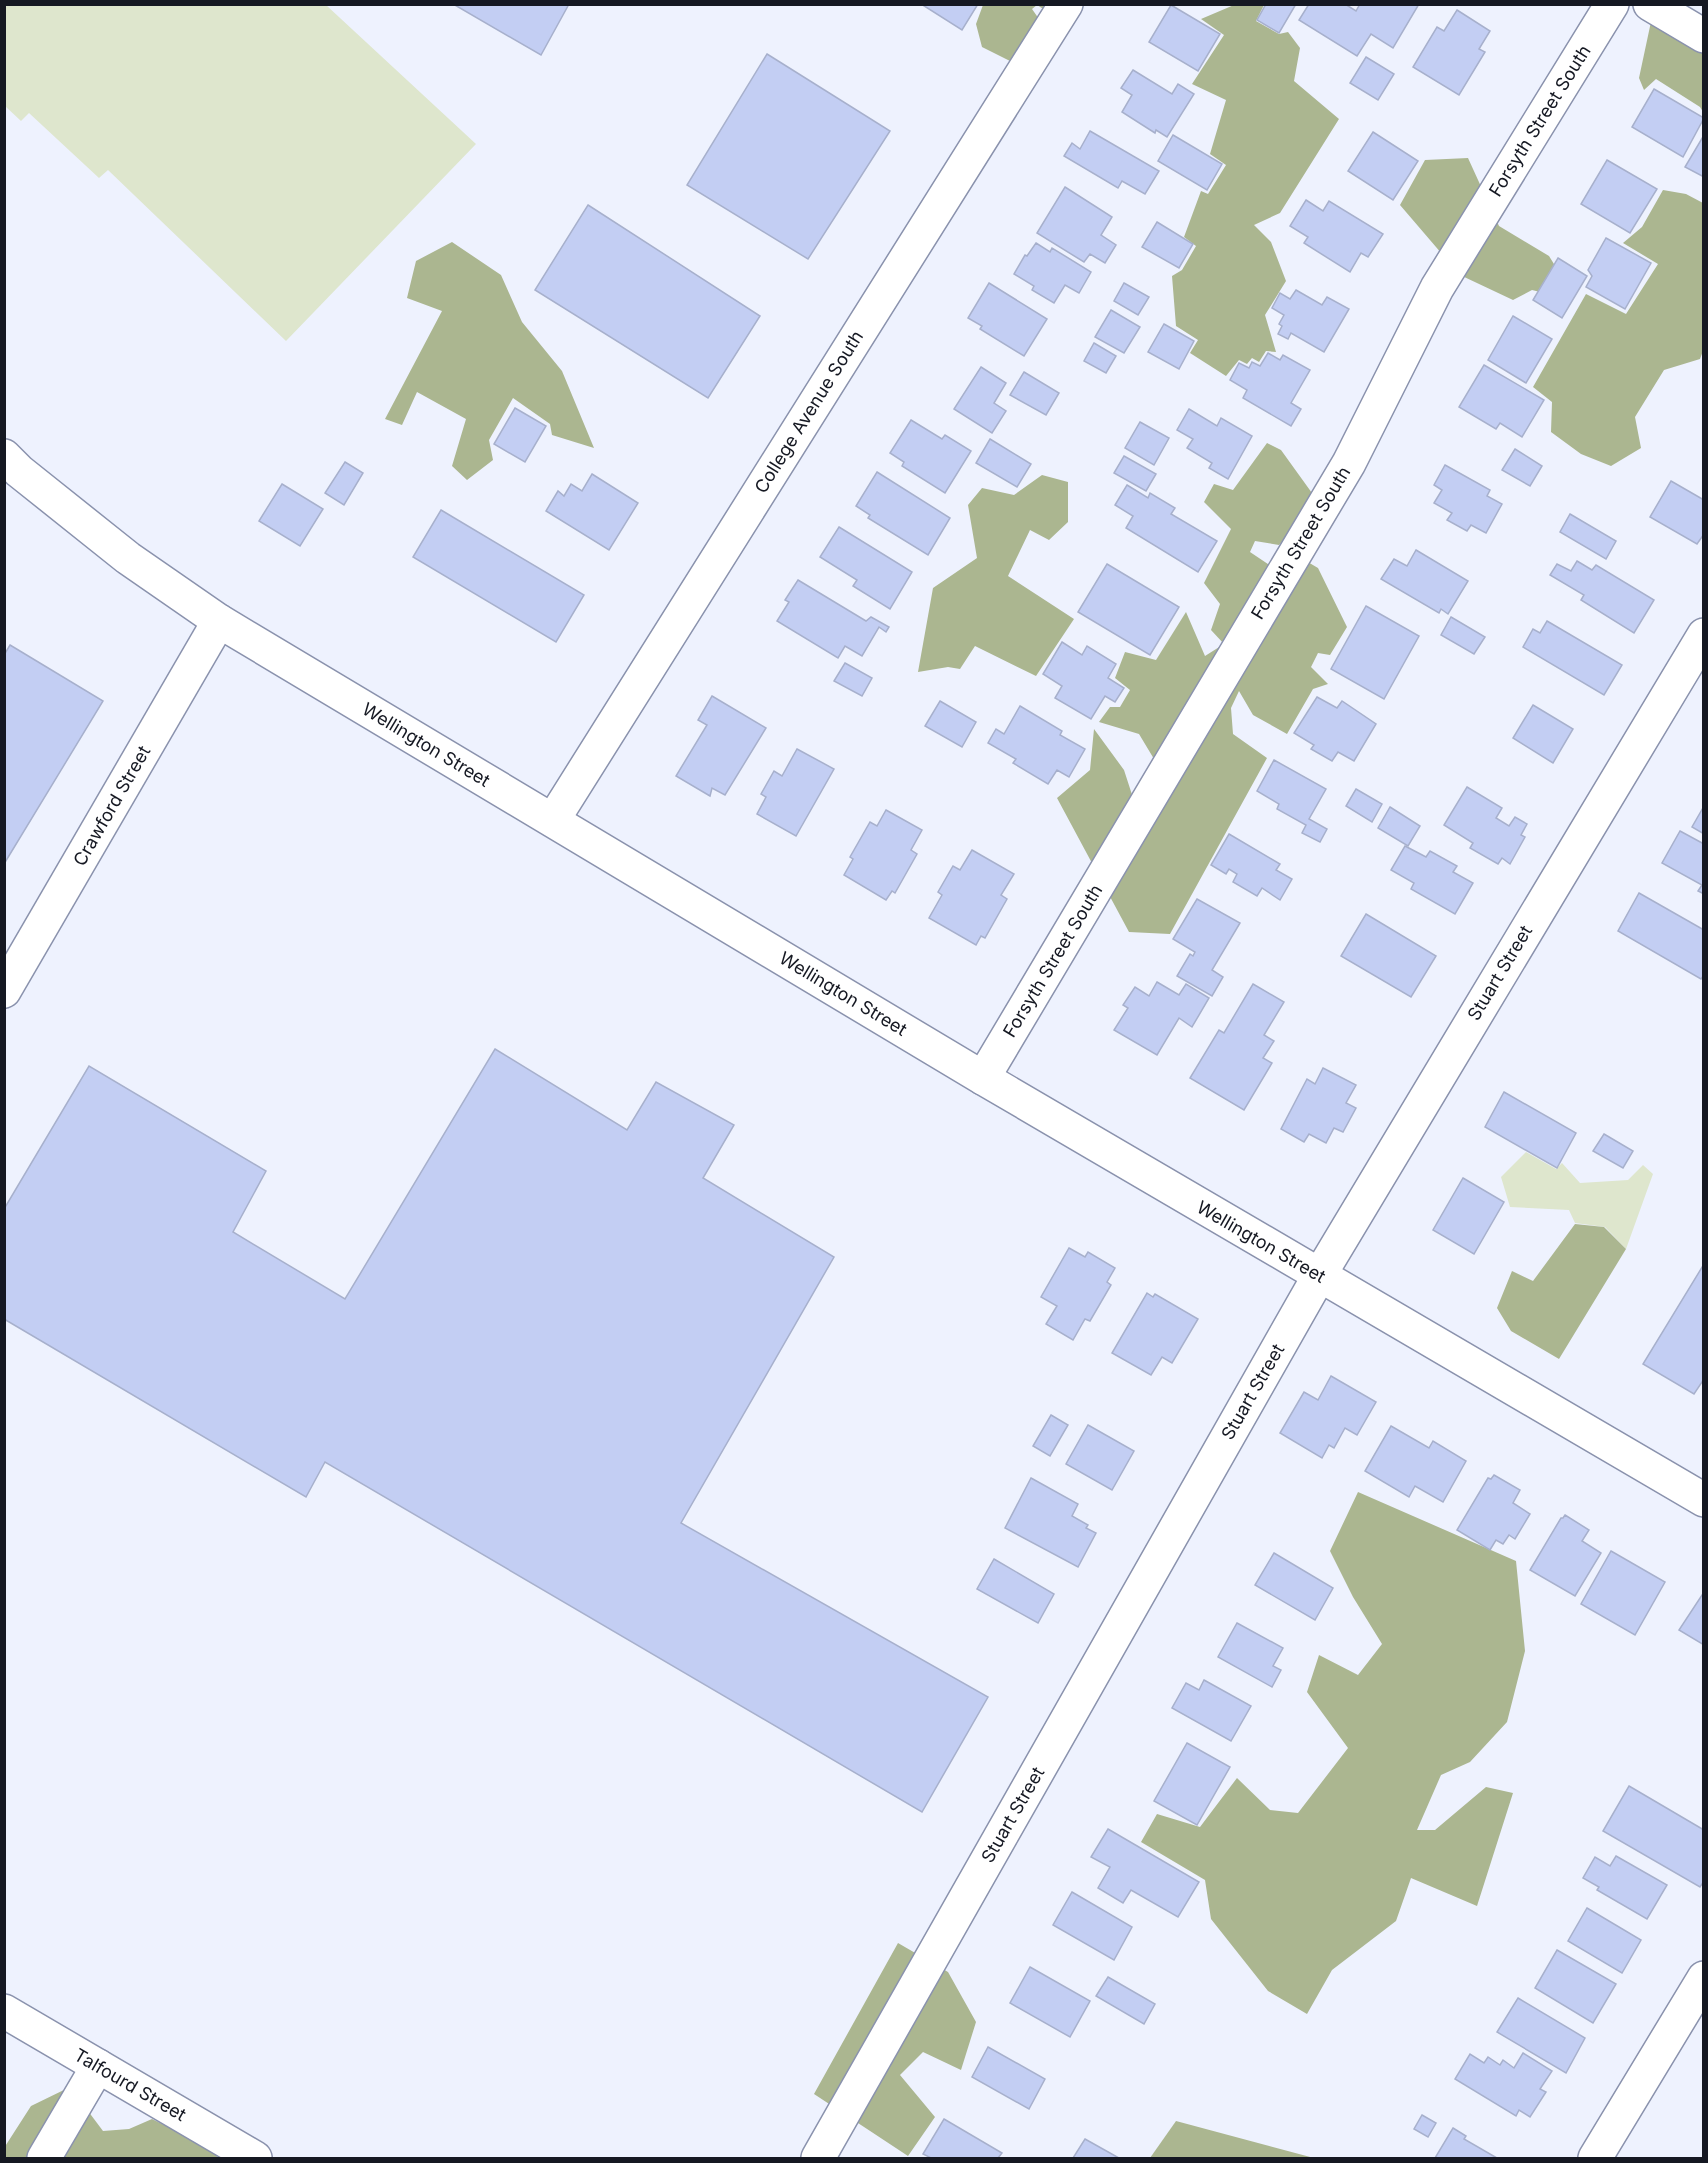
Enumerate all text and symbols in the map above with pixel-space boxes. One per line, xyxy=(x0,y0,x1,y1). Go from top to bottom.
street label: Forsyth Street South xyxy=(1484,41,1595,200)
street label: College Avenue South xyxy=(750,327,867,497)
street label: Forsyth Street South xyxy=(1247,463,1354,623)
street label: Wellington Street xyxy=(359,698,494,791)
street label: Crawford Street xyxy=(69,742,154,869)
street label: Forsyth Street South xyxy=(999,881,1106,1041)
street label: Stuart Street xyxy=(1463,921,1536,1024)
street label: Wellington Street xyxy=(776,947,911,1040)
street label: Wellington Street xyxy=(1193,1196,1329,1287)
street label: Stuart Street xyxy=(1217,1340,1288,1443)
street label: Stuart Street xyxy=(977,1763,1048,1866)
street label: Talfourd Street xyxy=(71,2044,190,2125)

